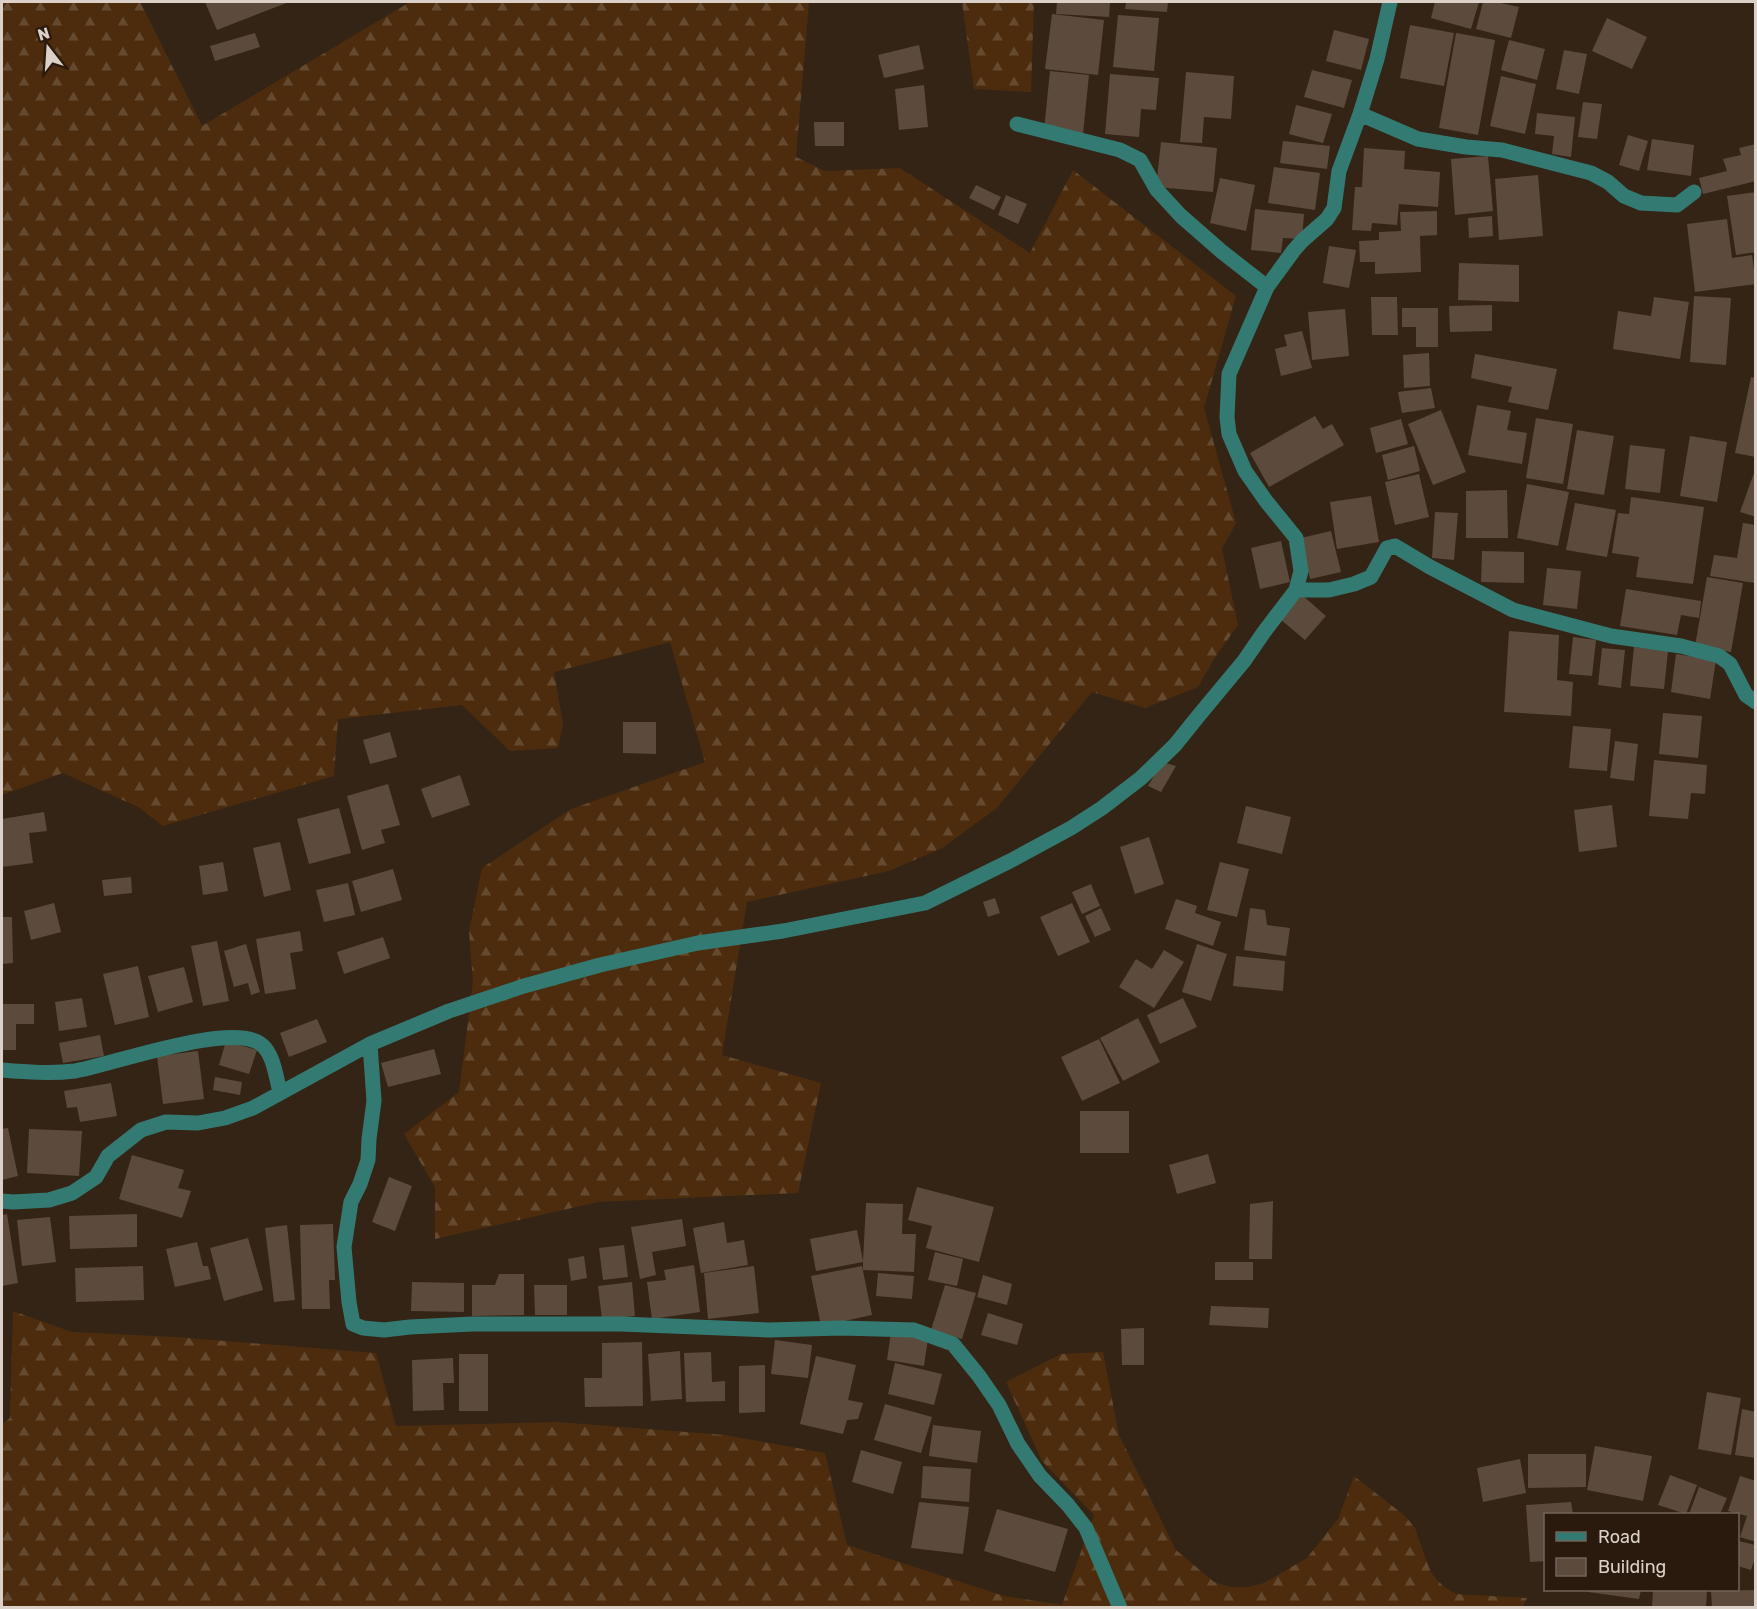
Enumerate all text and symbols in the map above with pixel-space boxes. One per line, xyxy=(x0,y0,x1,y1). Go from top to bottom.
north arrow xyxy=(18,18,78,78)
text: N xyxy=(35,23,52,45)
legend xyxy=(1544,1513,1739,1591)
text: Road xyxy=(1598,1526,1641,1548)
text: Building xyxy=(1598,1556,1666,1578)

